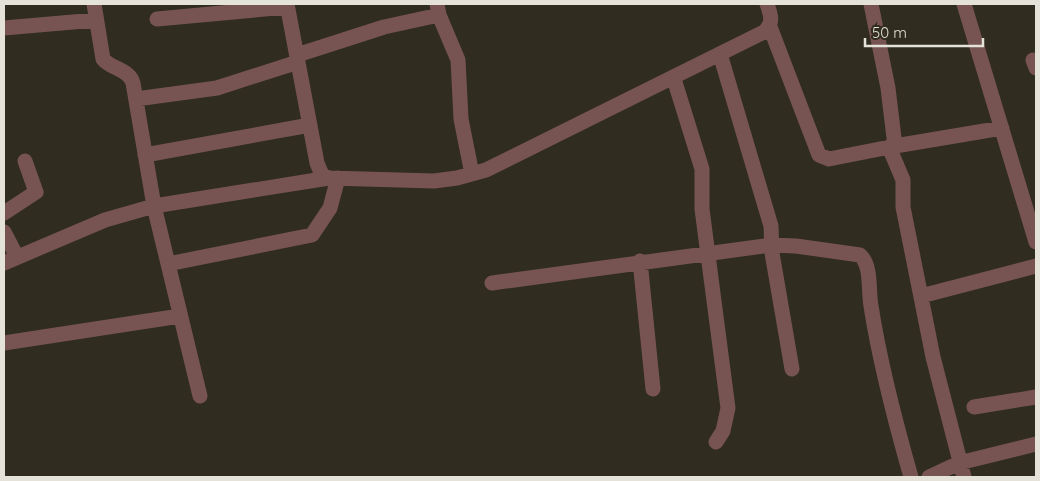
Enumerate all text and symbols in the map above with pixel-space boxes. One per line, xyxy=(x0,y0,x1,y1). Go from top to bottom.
scale bar xyxy=(865,15,982,47)
text: 50 m xyxy=(872,23,907,42)

